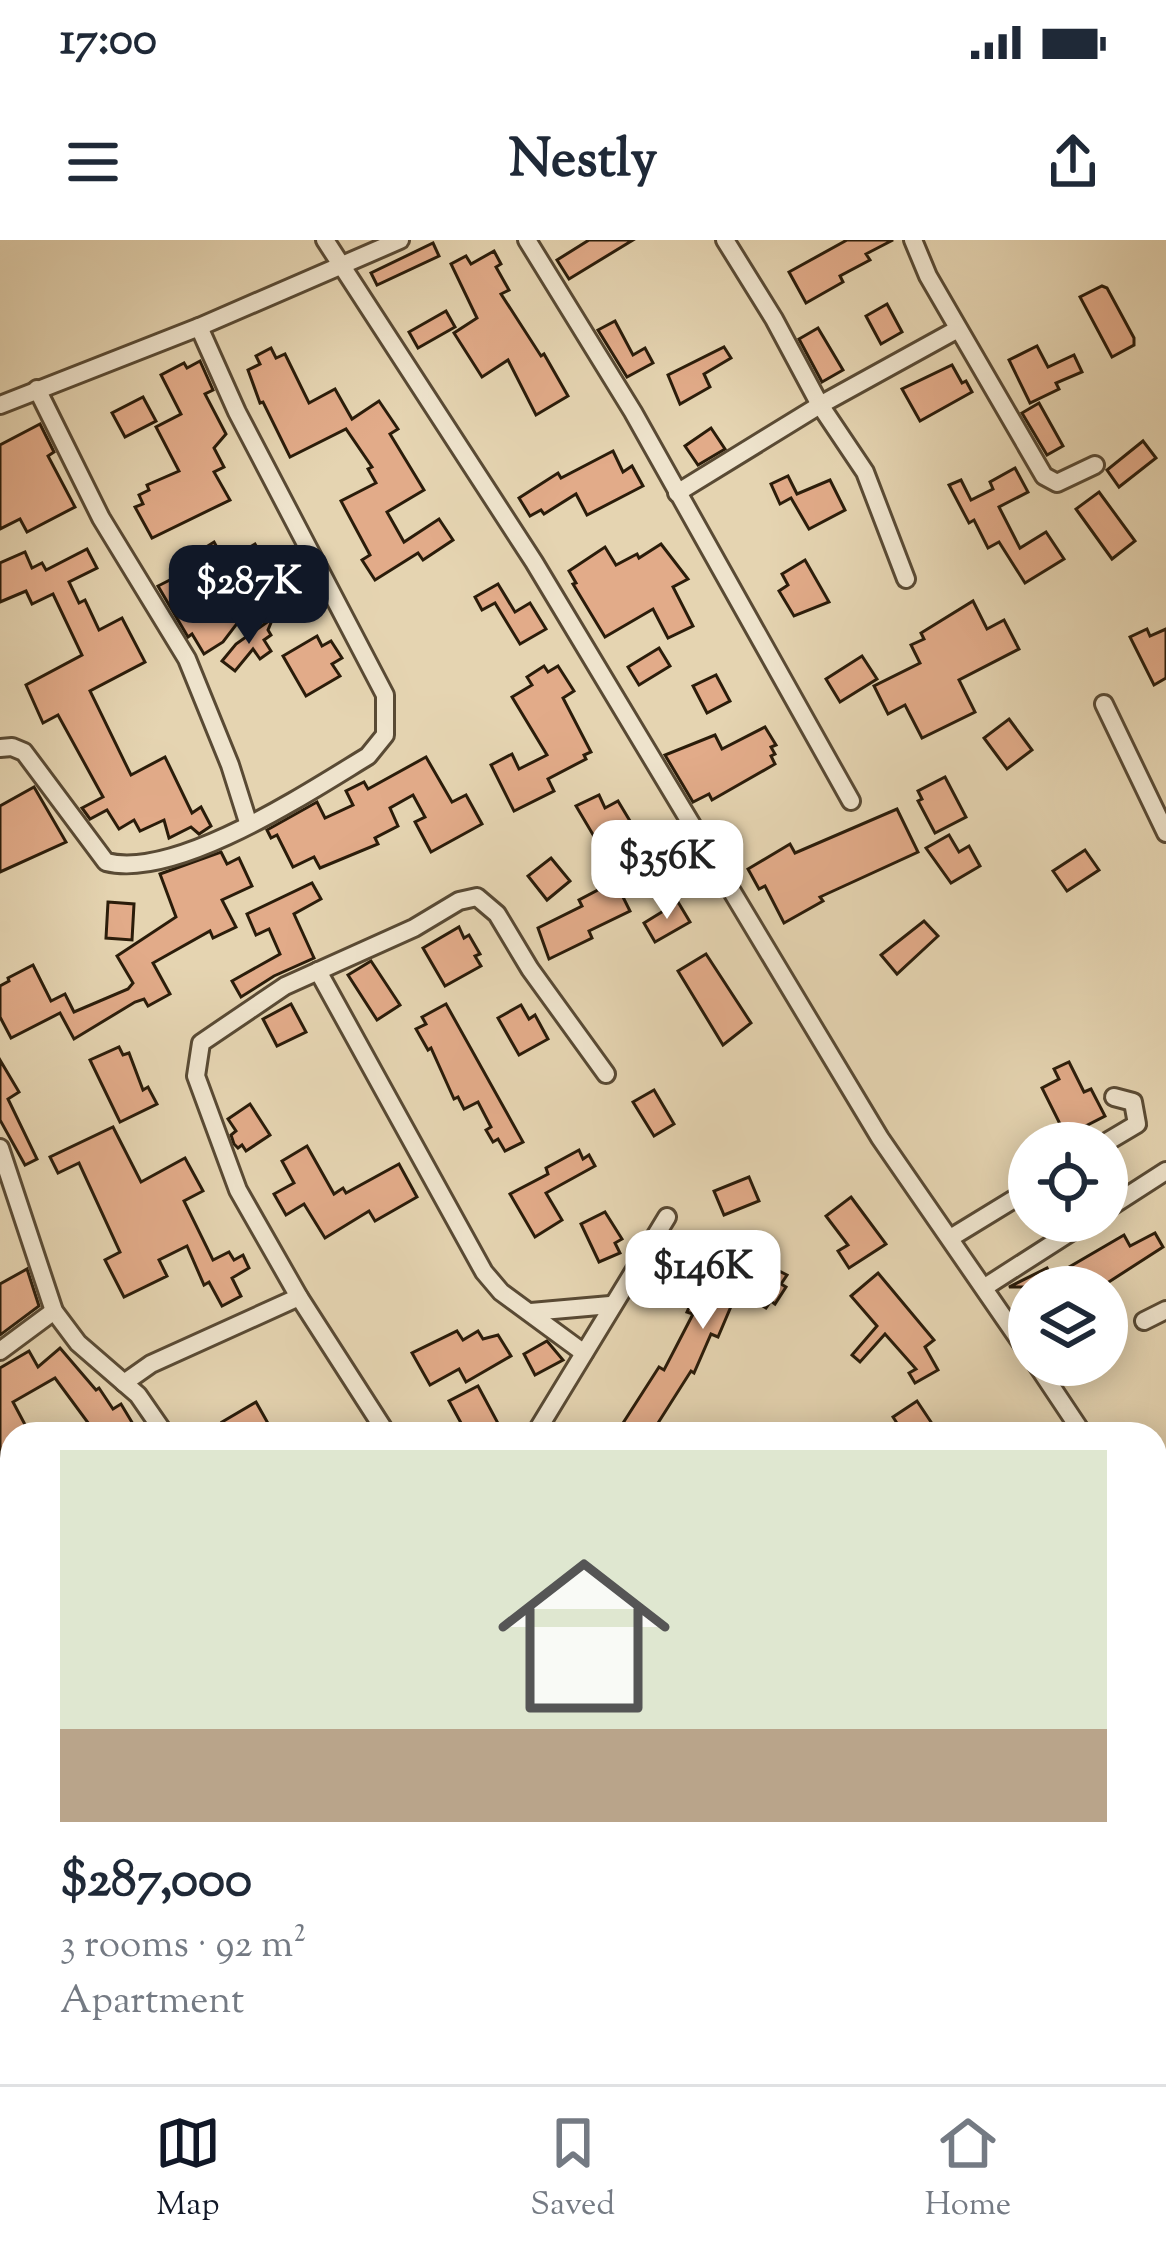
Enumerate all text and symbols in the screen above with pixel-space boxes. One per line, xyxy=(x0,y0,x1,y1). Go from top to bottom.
text: 17:00 xyxy=(60,10,157,75)
text: Nestly xyxy=(509,123,657,201)
icon: menu xyxy=(60,129,126,195)
icon: share xyxy=(1040,129,1106,195)
pin: $287K xyxy=(165,545,333,647)
text: $287K xyxy=(196,556,302,612)
pin: $356K xyxy=(583,820,751,922)
text: $356K xyxy=(618,831,716,887)
map controls xyxy=(1008,1122,1128,1386)
button: locate xyxy=(1008,1122,1128,1242)
pin: $146K xyxy=(619,1230,787,1332)
text: $146K xyxy=(653,1241,753,1297)
button: layers xyxy=(1008,1266,1128,1386)
icon: home xyxy=(476,1528,692,1744)
text: $287,000 xyxy=(60,1846,252,1919)
text: 3 rooms · 92 m² xyxy=(60,1919,306,1975)
text: Apartment xyxy=(60,1975,244,2031)
tab: Map xyxy=(155,2110,221,2230)
tab: Saved xyxy=(530,2110,615,2230)
tab: Home xyxy=(925,2110,1011,2230)

